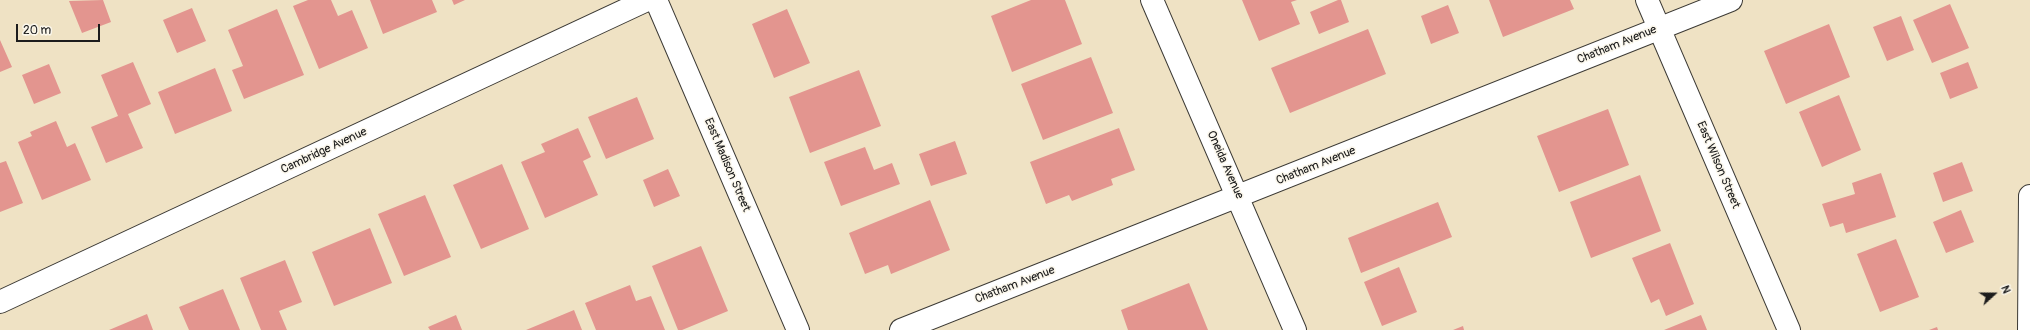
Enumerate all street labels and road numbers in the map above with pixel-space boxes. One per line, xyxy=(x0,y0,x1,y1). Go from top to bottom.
street label: Chatham Avenue xyxy=(1575,23,1659,67)
street label: East Madison Street xyxy=(701,116,753,214)
street label: East Wilson Street xyxy=(1693,119,1743,211)
street label: Cambridge Avenue xyxy=(279,125,369,177)
street label: Oneida Avenue xyxy=(1203,129,1247,201)
street label: Chatham Avenue xyxy=(1274,144,1358,188)
street label: Chatham Avenue xyxy=(973,263,1057,307)

